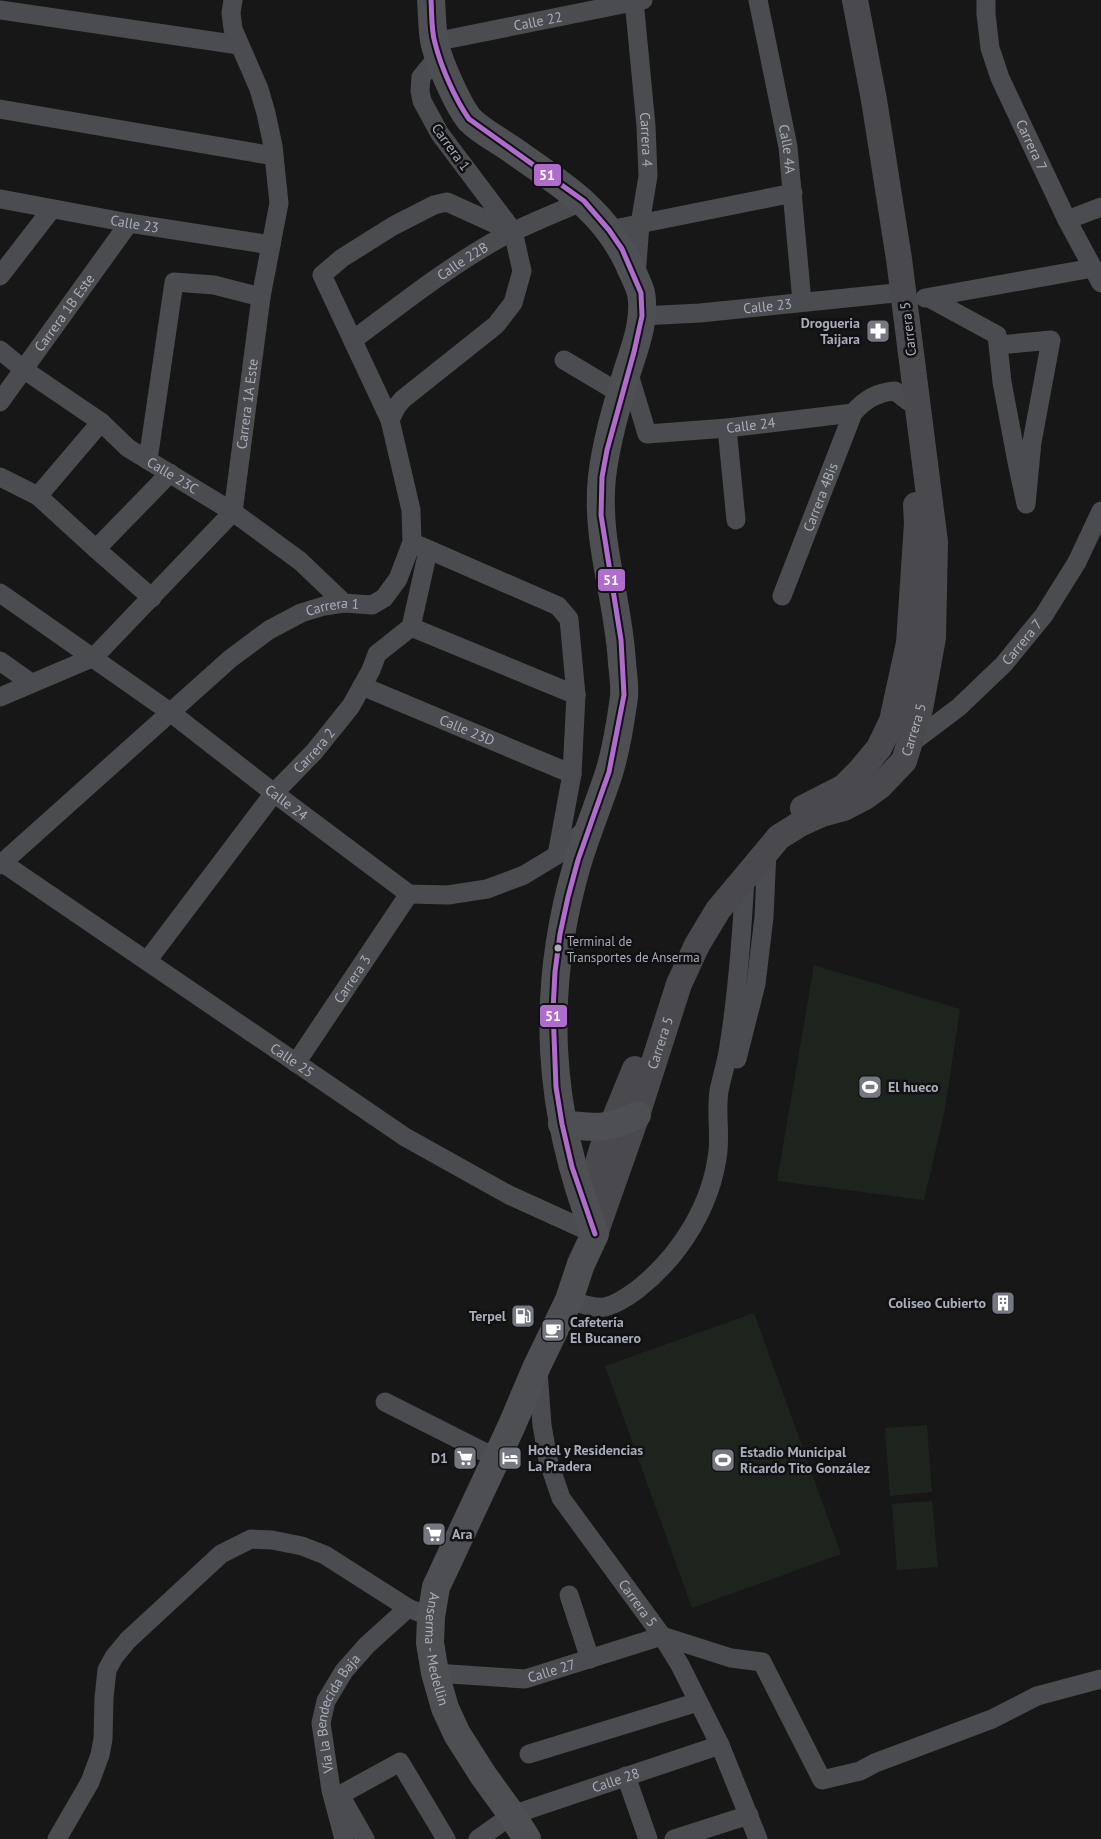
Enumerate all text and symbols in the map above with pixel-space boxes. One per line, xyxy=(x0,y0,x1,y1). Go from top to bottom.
street label: Calle 22 xyxy=(512,7,564,35)
street label: Carrera 4 xyxy=(636,111,657,167)
street label: Carrera 7 xyxy=(1012,117,1051,174)
street label: Carrera 1 xyxy=(428,120,474,174)
street label: Calle 4A xyxy=(775,123,799,175)
line badge: 51 xyxy=(533,163,562,187)
text: 51 xyxy=(539,166,555,184)
street label: Calle 23 xyxy=(109,211,160,237)
street label: Calle 22B xyxy=(433,238,491,284)
street label: Carrera 1B Este xyxy=(30,270,98,355)
street label: Calle 23 xyxy=(742,295,793,318)
street label: Carrera 5 xyxy=(896,301,920,357)
place label: Drogueria Taijara xyxy=(801,314,860,348)
pharmacy icon: Drogueria Taijara xyxy=(865,318,891,344)
street label: Carrera 1A Este xyxy=(232,358,262,450)
street label: Calle 24 xyxy=(725,413,777,437)
street label: Calle 23C xyxy=(144,453,202,498)
street label: Carrera 4Bis xyxy=(799,460,842,534)
line badge: 51 xyxy=(597,568,626,592)
text: 51 xyxy=(603,571,619,589)
street label: Carrera 1 xyxy=(303,594,360,620)
street label: Carrera 7 xyxy=(998,615,1046,669)
street label: Carrera 5 xyxy=(897,702,930,758)
street label: Calle 23D xyxy=(437,711,497,750)
street label: Carrera 2 xyxy=(289,724,339,777)
street label: Calle 24 xyxy=(261,780,312,825)
place label: Terminal de Transportes de Anserma xyxy=(567,933,700,966)
marker: Terminal de Transportes de Anserma xyxy=(553,943,563,953)
street label: Carrera 3 xyxy=(330,951,375,1007)
line badge: 51 xyxy=(539,1004,568,1028)
text: 51 xyxy=(545,1007,561,1025)
street label: Carrera 5 xyxy=(643,1014,677,1072)
street label: Calle 25 xyxy=(267,1039,318,1081)
sports icon: El hueco xyxy=(857,1074,883,1100)
place label: El hueco xyxy=(888,1078,939,1096)
building icon: Coliseo Cubierto xyxy=(990,1290,1016,1316)
place label: Coliseo Cubierto xyxy=(888,1294,986,1312)
fuel station icon: Terpel xyxy=(510,1303,536,1329)
place label: Terpel xyxy=(469,1307,507,1325)
place label: Cafetería El Bucanero xyxy=(570,1313,641,1347)
cafe icon: Cafetería El Bucanero xyxy=(540,1317,566,1343)
place label: Hotel y Residencias La Pradera xyxy=(528,1441,643,1475)
place label: Estadio Municipal Ricardo Tito González xyxy=(740,1443,870,1477)
supermarket icon: D1 xyxy=(452,1445,478,1471)
hotel icon: Hotel y Residencias La Pradera xyxy=(497,1445,523,1471)
sports icon: Estadio Municipal Ricardo Tito González xyxy=(710,1447,736,1473)
place label: D1 xyxy=(431,1449,448,1467)
supermarket icon: Ara xyxy=(421,1521,447,1547)
place label: Ara xyxy=(452,1525,472,1543)
street label: Carrera 5 xyxy=(615,1576,661,1630)
street label: Anserma - Medellin xyxy=(421,1591,453,1708)
street label: Vía la Bendecida Baja xyxy=(312,1650,364,1775)
street label: Calle 27 xyxy=(525,1655,578,1687)
street label: Calle 28 xyxy=(590,1764,642,1796)

